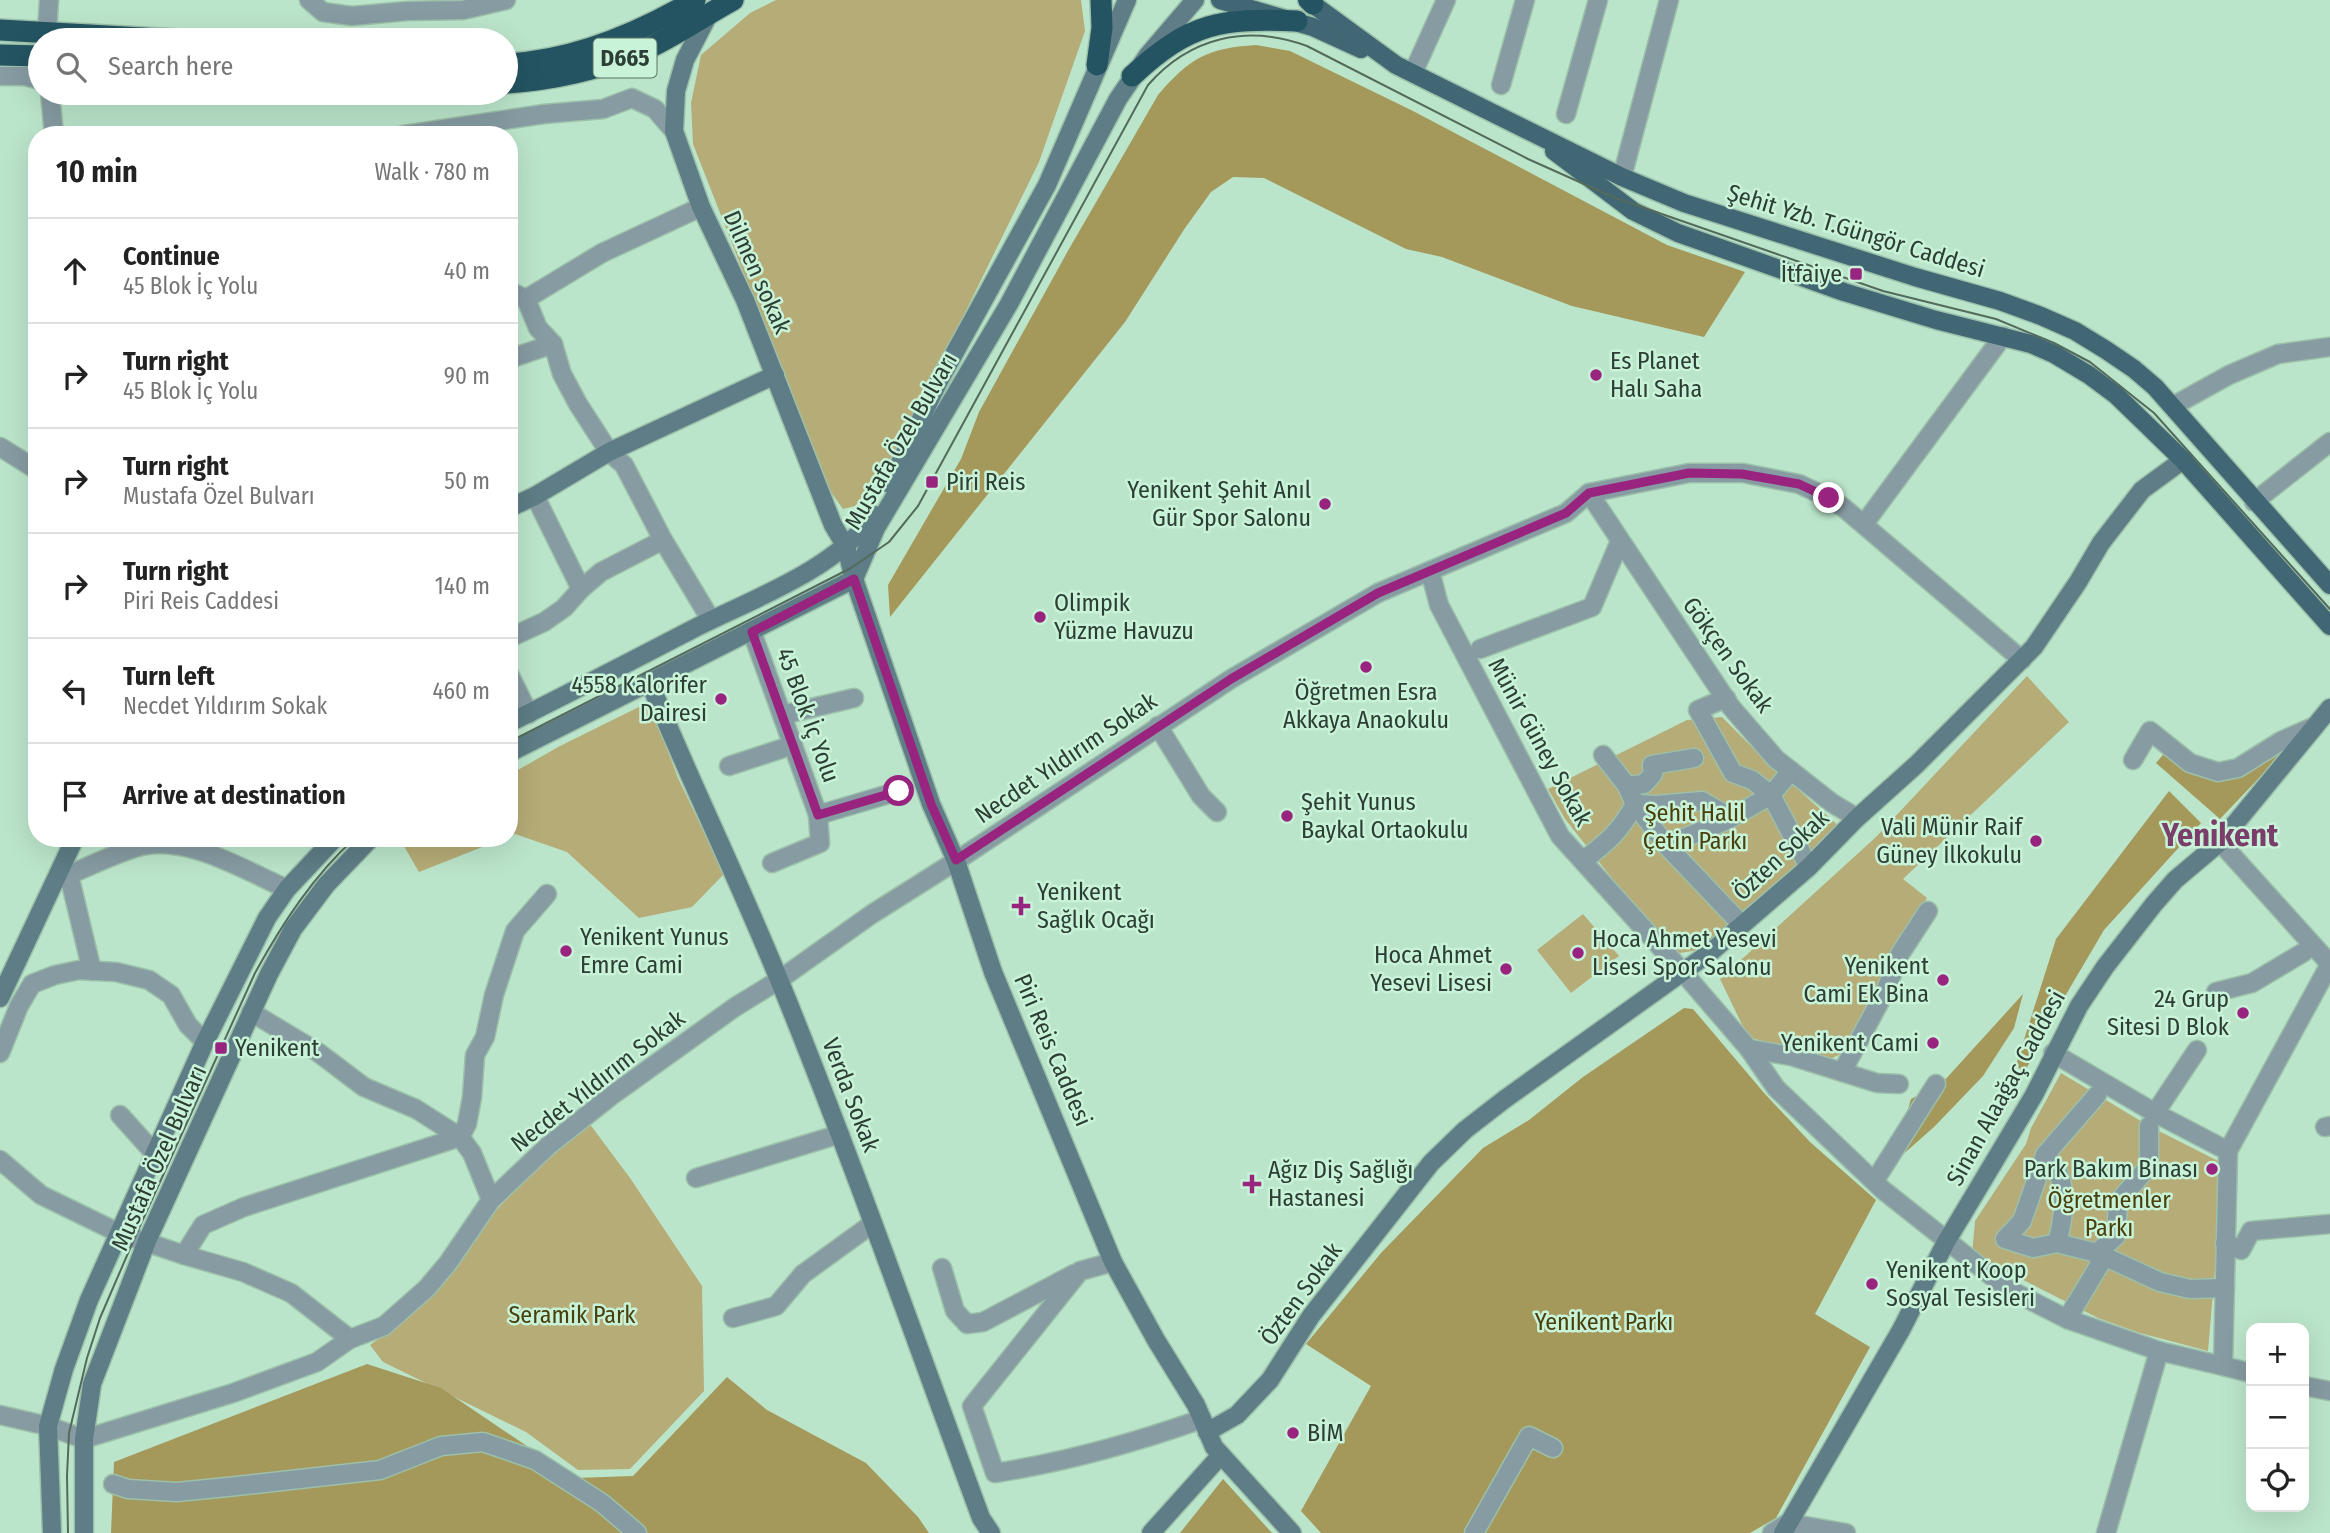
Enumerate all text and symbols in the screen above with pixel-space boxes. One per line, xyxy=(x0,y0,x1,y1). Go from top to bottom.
search box xyxy=(28,28,518,105)
road number: D665 xyxy=(594,39,656,78)
icon: search xyxy=(52,48,90,86)
text: Search here xyxy=(108,51,233,82)
text: 10 min xyxy=(56,154,138,190)
text: Walk · 780 m xyxy=(374,158,490,186)
street label: Şehit Yzb. T.Güngör Caddesi xyxy=(1724,178,1988,284)
street label: Dilmen sokak xyxy=(717,206,797,339)
text: Continue xyxy=(123,241,220,272)
icon: ahead xyxy=(56,252,94,290)
text: 40 m xyxy=(444,257,490,285)
place label: İtfaiye xyxy=(1781,260,1842,288)
marker: İtfaiye xyxy=(1848,266,1864,282)
text: 45 Blok İç Yolu xyxy=(123,272,258,300)
text: Turn right xyxy=(123,346,229,377)
street label: Mustafa Özel Bulvarı xyxy=(839,347,963,535)
place label: Es Planet Halı Saha xyxy=(1610,347,1702,403)
icon: right xyxy=(56,357,94,395)
text: 90 m xyxy=(444,362,490,390)
marker: Es Planet Halı Saha xyxy=(1588,367,1604,383)
text: 45 Blok İç Yolu xyxy=(123,377,258,405)
text: Turn right xyxy=(123,451,229,482)
icon: right xyxy=(56,462,94,500)
text: 50 m xyxy=(444,467,490,495)
place label: Piri Reis xyxy=(946,468,1026,496)
marker: Piri Reis xyxy=(924,474,940,490)
place label: Yenikent Şehit Anıl Gür Spor Salonu xyxy=(1127,476,1311,532)
text: Mustafa Özel Bulvarı xyxy=(123,482,315,510)
route end xyxy=(1813,482,1844,513)
marker: Yenikent Şehit Anıl Gür Spor Salonu xyxy=(1317,496,1333,512)
text: Turn right xyxy=(123,556,229,587)
icon: right xyxy=(56,567,94,605)
text: 140 m xyxy=(435,572,490,600)
text: Piri Reis Caddesi xyxy=(123,587,279,615)
place label: Olimpik Yüzme Havuzu xyxy=(1054,589,1194,645)
street label: Gökçen Sokak xyxy=(1677,592,1780,719)
marker: Olimpik Yüzme Havuzu xyxy=(1032,609,1048,625)
street label: 45 Blok İç Yolu xyxy=(771,644,845,786)
street label: Münir Güney Sokak xyxy=(1482,653,1598,832)
marker: Öğretmen Esra Akkaya Anaokulu xyxy=(1358,659,1374,675)
text: Turn left xyxy=(123,661,215,692)
place label: 4558 Kalorifer Dairesi xyxy=(571,671,708,727)
icon: left xyxy=(56,672,94,710)
text: 460 m xyxy=(432,677,490,705)
place label: Öğretmen Esra Akkaya Anaokulu xyxy=(1283,678,1449,734)
street label: Necdet Yıldırım Sokak xyxy=(970,686,1163,829)
marker: 4558 Kalorifer Dairesi xyxy=(713,691,729,707)
text: Necdet Yıldırım Sokak xyxy=(123,692,327,720)
route start xyxy=(883,775,914,806)
icon: arrive xyxy=(56,777,94,815)
text: Arrive at destination xyxy=(123,780,346,811)
place label: Şehit Yunus Baykal Ortaokulu xyxy=(1301,788,1469,844)
park label: Şehit Halil Çetin Parkı xyxy=(1643,799,1747,855)
street label: Özten Sokak xyxy=(1727,803,1835,906)
marker: Şehit Yunus Baykal Ortaokulu xyxy=(1279,808,1295,824)
place label: Vali Münir Raif Güney İlkokulu xyxy=(1876,813,2024,869)
district label: Yenikent xyxy=(2161,816,2279,854)
marker: Vali Münir Raif Güney İlkokulu xyxy=(2028,833,2044,849)
place label: Yenikent Sağlık Ocağı xyxy=(1037,878,1155,934)
marker: Yenikent Sağlık Ocağı xyxy=(1011,896,1031,916)
place label: Yenikent Yunus Emre Cami xyxy=(580,923,729,979)
place label: Hoca Ahmet Yesevi Lisesi Spor Salonu xyxy=(1592,925,1777,981)
place label: Hoca Ahmet Yesevi Lisesi xyxy=(1370,941,1492,997)
marker: Yenikent Yunus Emre Cami xyxy=(558,943,574,959)
marker: Hoca Ahmet Yesevi Lisesi Spor Salonu xyxy=(1570,945,1586,961)
place label: Yenikent Cami Ek Bina xyxy=(1803,952,1929,1008)
marker: Hoca Ahmet Yesevi Lisesi xyxy=(1498,961,1514,977)
street label: Piri Reis Caddesi xyxy=(1008,970,1098,1130)
marker: Yenikent Cami Ek Bina xyxy=(1935,972,1951,988)
place label: 24 Grup Sitesi D Blok xyxy=(2107,985,2230,1041)
street label: Sinan Alaağaç Caddesi xyxy=(1941,986,2071,1190)
street label: Necdet Yıldırım Sokak xyxy=(505,1004,691,1158)
marker: 24 Grup Sitesi D Blok xyxy=(2235,1005,2251,1021)
place label: Yenikent Cami xyxy=(1781,1029,1919,1057)
place label: Yenikent xyxy=(235,1034,320,1062)
street label: Verda Sokak xyxy=(816,1034,886,1157)
marker: Yenikent Cami xyxy=(1925,1035,1941,1051)
marker: Yenikent xyxy=(213,1040,229,1056)
street label: Mustafa Özel Bulvarı xyxy=(106,1061,212,1255)
place label: Park Bakım Binası xyxy=(2024,1155,2198,1183)
place label: Ağız Diş Sağlığı Hastanesi xyxy=(1268,1156,1413,1212)
marker: Park Bakım Binası xyxy=(2204,1161,2220,1177)
marker: Ağız Diş Sağlığı Hastanesi xyxy=(1242,1174,1262,1194)
park label: Öğretmenler Parkı xyxy=(2047,1186,2171,1242)
street label: Özten Sokak xyxy=(1254,1236,1348,1351)
place label: Yenikent Koop Sosyal Tesisleri xyxy=(1886,1256,2035,1312)
marker: Yenikent Koop Sosyal Tesisleri xyxy=(1864,1276,1880,1292)
park label: Seramik Park xyxy=(508,1301,636,1329)
park label: Yenikent Parkı xyxy=(1535,1308,1673,1336)
map controls xyxy=(2246,1323,2309,1512)
button: + xyxy=(2246,1323,2309,1386)
button: − xyxy=(2246,1386,2309,1449)
place label: BİM xyxy=(1307,1419,1343,1447)
marker: BİM xyxy=(1285,1425,1301,1441)
button: locate xyxy=(2246,1449,2309,1512)

